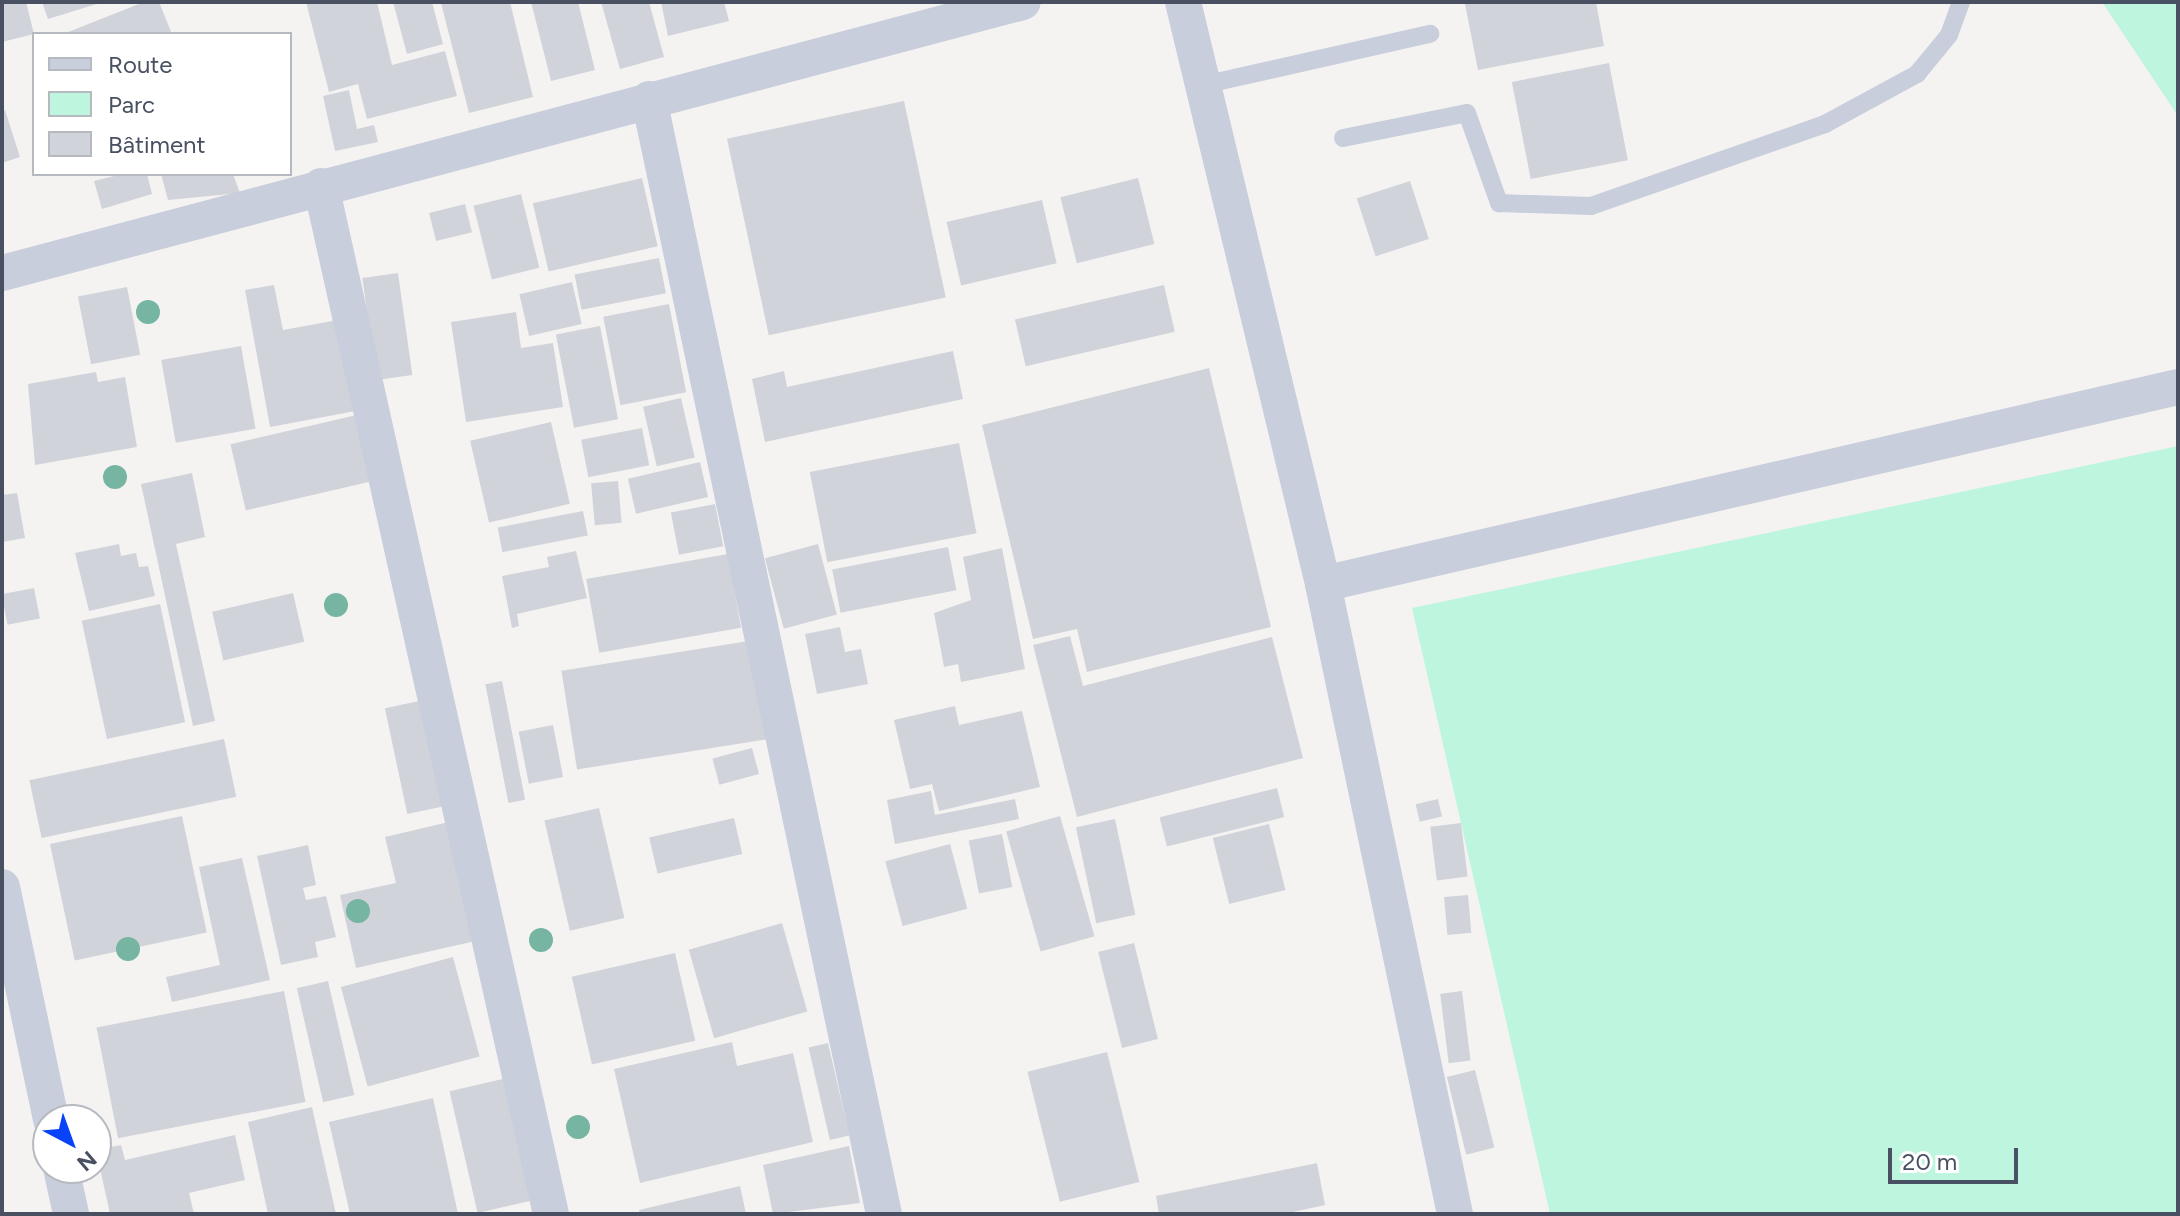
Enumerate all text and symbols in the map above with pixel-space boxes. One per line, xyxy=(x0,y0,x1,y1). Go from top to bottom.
legend xyxy=(32,32,292,176)
text: Route xyxy=(108,50,172,79)
text: Parc xyxy=(108,90,155,119)
text: Bâtiment xyxy=(108,130,206,159)
north arrow xyxy=(32,1104,112,1184)
scale bar xyxy=(1892,1132,2022,1182)
text: N xyxy=(71,1145,102,1177)
text: 20 m xyxy=(1902,1147,1957,1176)

